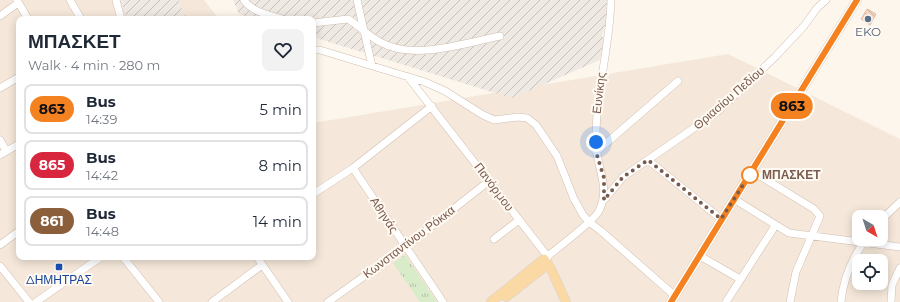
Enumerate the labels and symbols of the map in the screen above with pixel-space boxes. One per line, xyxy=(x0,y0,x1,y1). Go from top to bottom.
marker: EKO xyxy=(863,14,873,24)
place label: EKO xyxy=(855,24,881,39)
street label: Θριασίου Πεδίου xyxy=(690,63,767,132)
street label: Ευνίκης xyxy=(589,71,609,115)
line badge: 863 xyxy=(769,93,815,119)
your location xyxy=(586,132,606,152)
street label: Πανόρμου xyxy=(471,160,517,214)
marker: ΜΠΑΣΚΕΤ xyxy=(741,166,759,184)
place label: ΜΠΑΣΚΕΤ xyxy=(762,167,821,182)
street label: Αθηνάς xyxy=(367,194,402,236)
street label: Κωνσταντίνου Ρόκκα xyxy=(360,202,458,281)
north arrow xyxy=(852,210,888,246)
marker: ΔΗΜΗΤΡΑΣ xyxy=(54,262,64,272)
place label: ΔΗΜΗΤΡΑΣ xyxy=(26,272,92,287)

